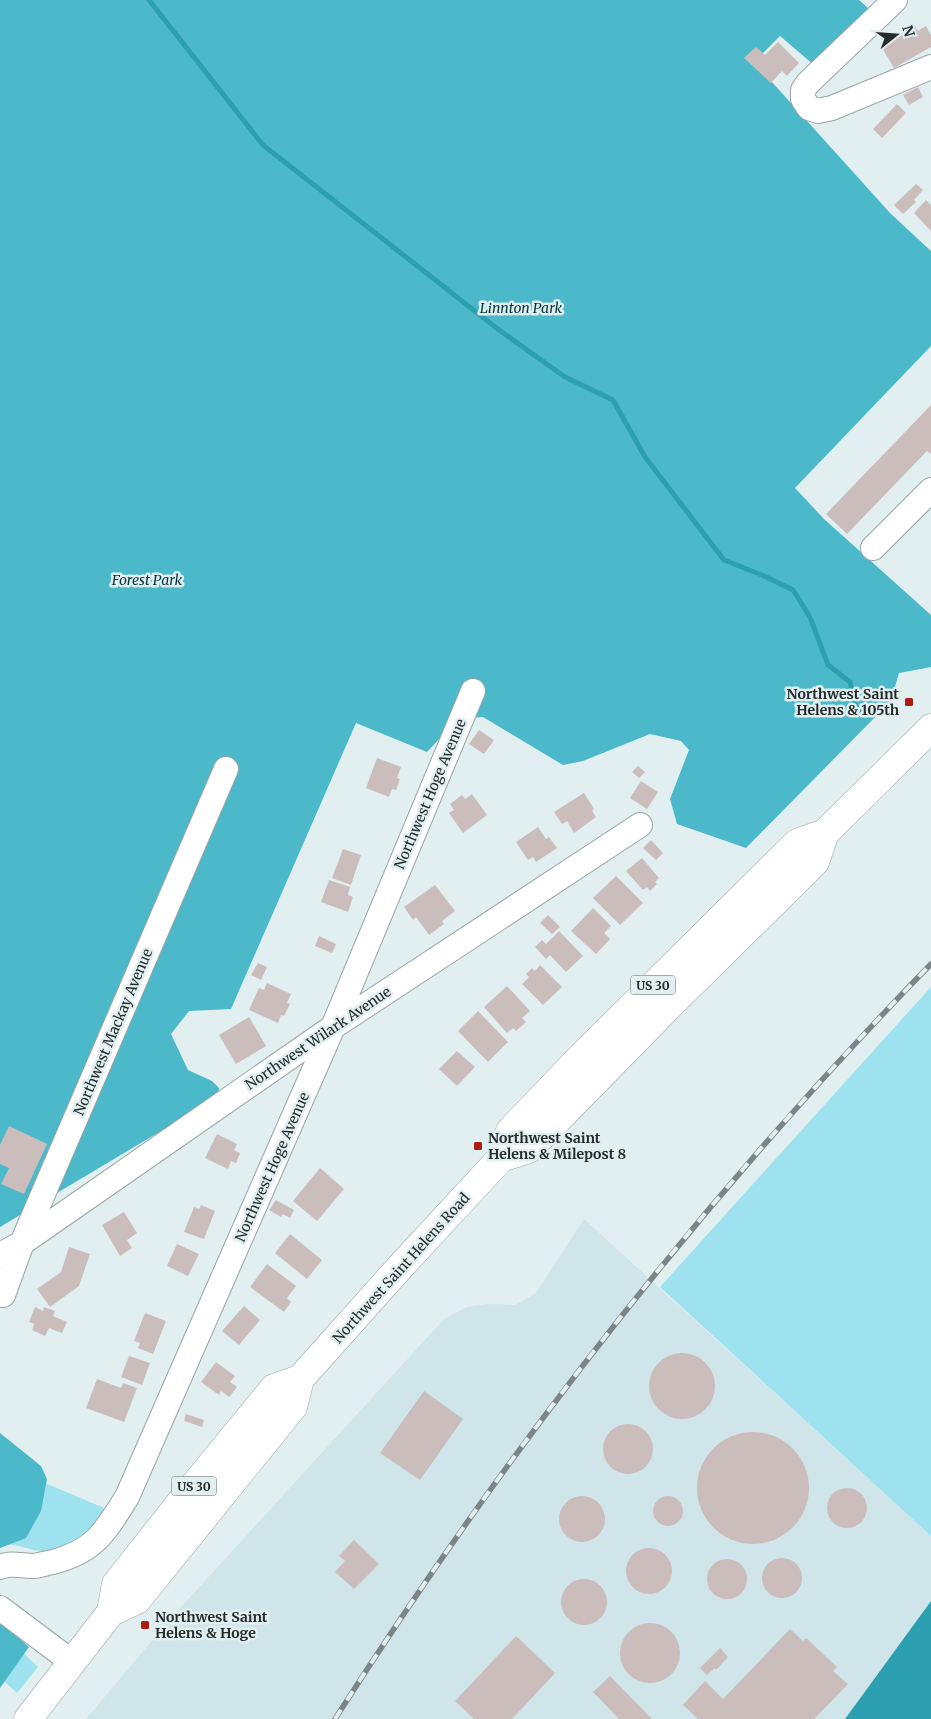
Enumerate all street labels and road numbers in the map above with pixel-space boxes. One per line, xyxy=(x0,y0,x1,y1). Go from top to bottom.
street label: Northwest Hoge Avenue xyxy=(390,716,470,872)
street label: Northwest Mackay Avenue xyxy=(70,946,156,1118)
road number: US 30 xyxy=(630,976,676,994)
street label: Northwest Wilark Avenue xyxy=(242,982,394,1094)
street label: Northwest Hoge Avenue xyxy=(231,1089,313,1245)
street label: Northwest Saint Helens Road xyxy=(329,1189,474,1347)
road number: US 30 xyxy=(172,1476,216,1495)

